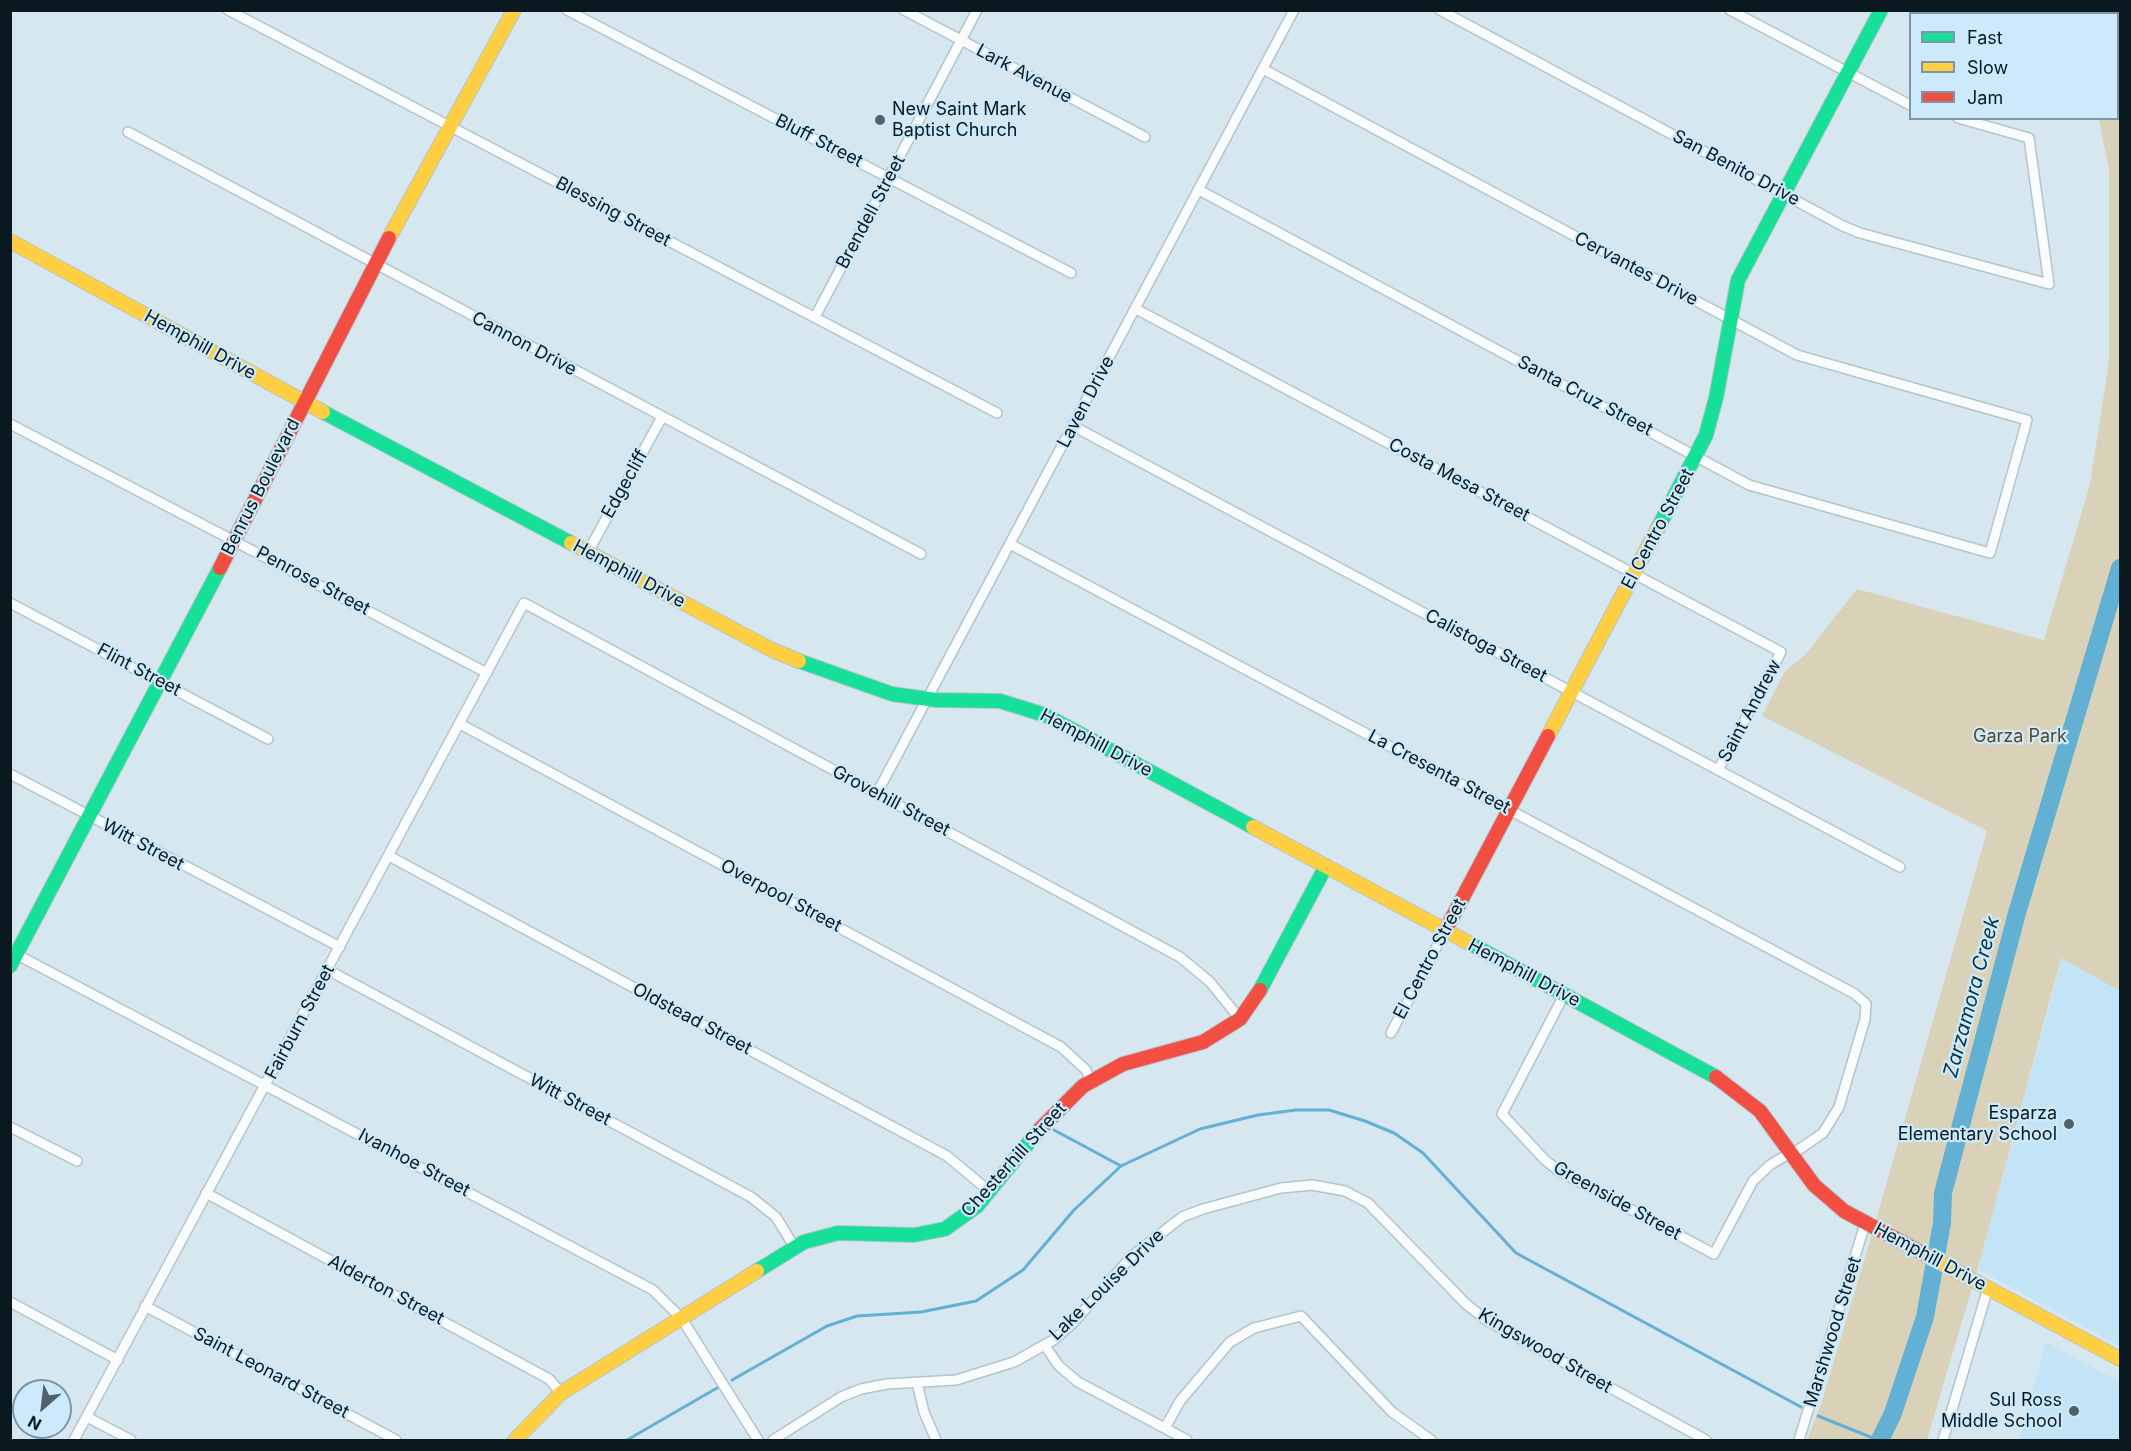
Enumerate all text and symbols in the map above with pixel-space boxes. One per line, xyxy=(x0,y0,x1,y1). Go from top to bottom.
legend xyxy=(1909,12,2119,120)
text: Fast xyxy=(1967,27,2003,48)
street label: Lark Avenue xyxy=(972,40,1076,108)
text: Slow xyxy=(1967,57,2008,78)
text: Jam xyxy=(1967,87,2003,108)
place label: New Saint Mark Baptist Church xyxy=(892,99,1026,142)
street label: Bluff Street xyxy=(772,110,866,172)
marker: New Saint Mark Baptist Church xyxy=(873,113,887,127)
street label: San Benito Drive xyxy=(1669,125,1803,211)
street label: Brendell Street xyxy=(832,152,910,272)
street label: Blessing Street xyxy=(552,173,674,251)
street label: Cervantes Drive xyxy=(1570,227,1702,311)
street label: Hemphill Drive xyxy=(140,305,260,385)
street label: Cannon Drive xyxy=(468,307,580,381)
street label: Santa Cruz Street xyxy=(1514,351,1656,441)
street label: Laven Drive xyxy=(1053,352,1119,452)
street label: Benrus Boulevard xyxy=(217,415,305,559)
street label: Costa Mesa Street xyxy=(1385,434,1533,526)
street label: Edgecliff xyxy=(597,446,653,522)
street label: El Centro Street xyxy=(1617,465,1699,593)
street label: Hemphill Drive xyxy=(569,535,689,613)
street label: Penrose Street xyxy=(252,542,374,620)
street label: Calistoga Street xyxy=(1421,605,1551,687)
street label: Flint Street xyxy=(93,639,185,701)
street label: Saint Andrew xyxy=(1714,656,1786,766)
street label: Hemphill Drive xyxy=(1036,704,1156,782)
street label: La Cresenta Street xyxy=(1364,725,1514,819)
park label: Garza Park xyxy=(1973,726,2067,748)
street label: Grovehill Street xyxy=(828,761,954,841)
street label: Witt Street xyxy=(99,815,187,875)
street label: Overpool Street xyxy=(717,855,845,937)
street label: El Centro Street xyxy=(1389,895,1471,1023)
water label: Zarzamora Creek xyxy=(1939,914,2005,1080)
street label: Hemphill Drive xyxy=(1464,934,1584,1012)
street label: Fairburn Street xyxy=(261,961,339,1083)
street label: Oldstead Street xyxy=(629,978,755,1060)
street label: Witt Street xyxy=(526,1070,614,1130)
street label: Chesterhill Street xyxy=(957,1098,1071,1222)
place label: Esparza Elementary School xyxy=(1898,1103,2057,1146)
marker: Esparza Elementary School xyxy=(2062,1117,2076,1131)
street label: Ivanhoe Street xyxy=(354,1124,474,1202)
street label: Greenside Street xyxy=(1549,1157,1685,1245)
street label: Hemphill Drive xyxy=(1870,1218,1990,1296)
street label: Lake Louise Drive xyxy=(1045,1225,1169,1345)
street label: Alderton Street xyxy=(324,1250,448,1330)
street label: Marshwood Street xyxy=(1800,1254,1866,1410)
street label: Kingswood Street xyxy=(1474,1304,1616,1398)
street label: Saint Leonard Street xyxy=(189,1323,353,1423)
north arrow xyxy=(12,1379,72,1439)
place label: Sul Ross Middle School xyxy=(1941,1390,2062,1432)
marker: Sul Ross Middle School xyxy=(2067,1404,2081,1418)
text: N xyxy=(24,1411,45,1435)

